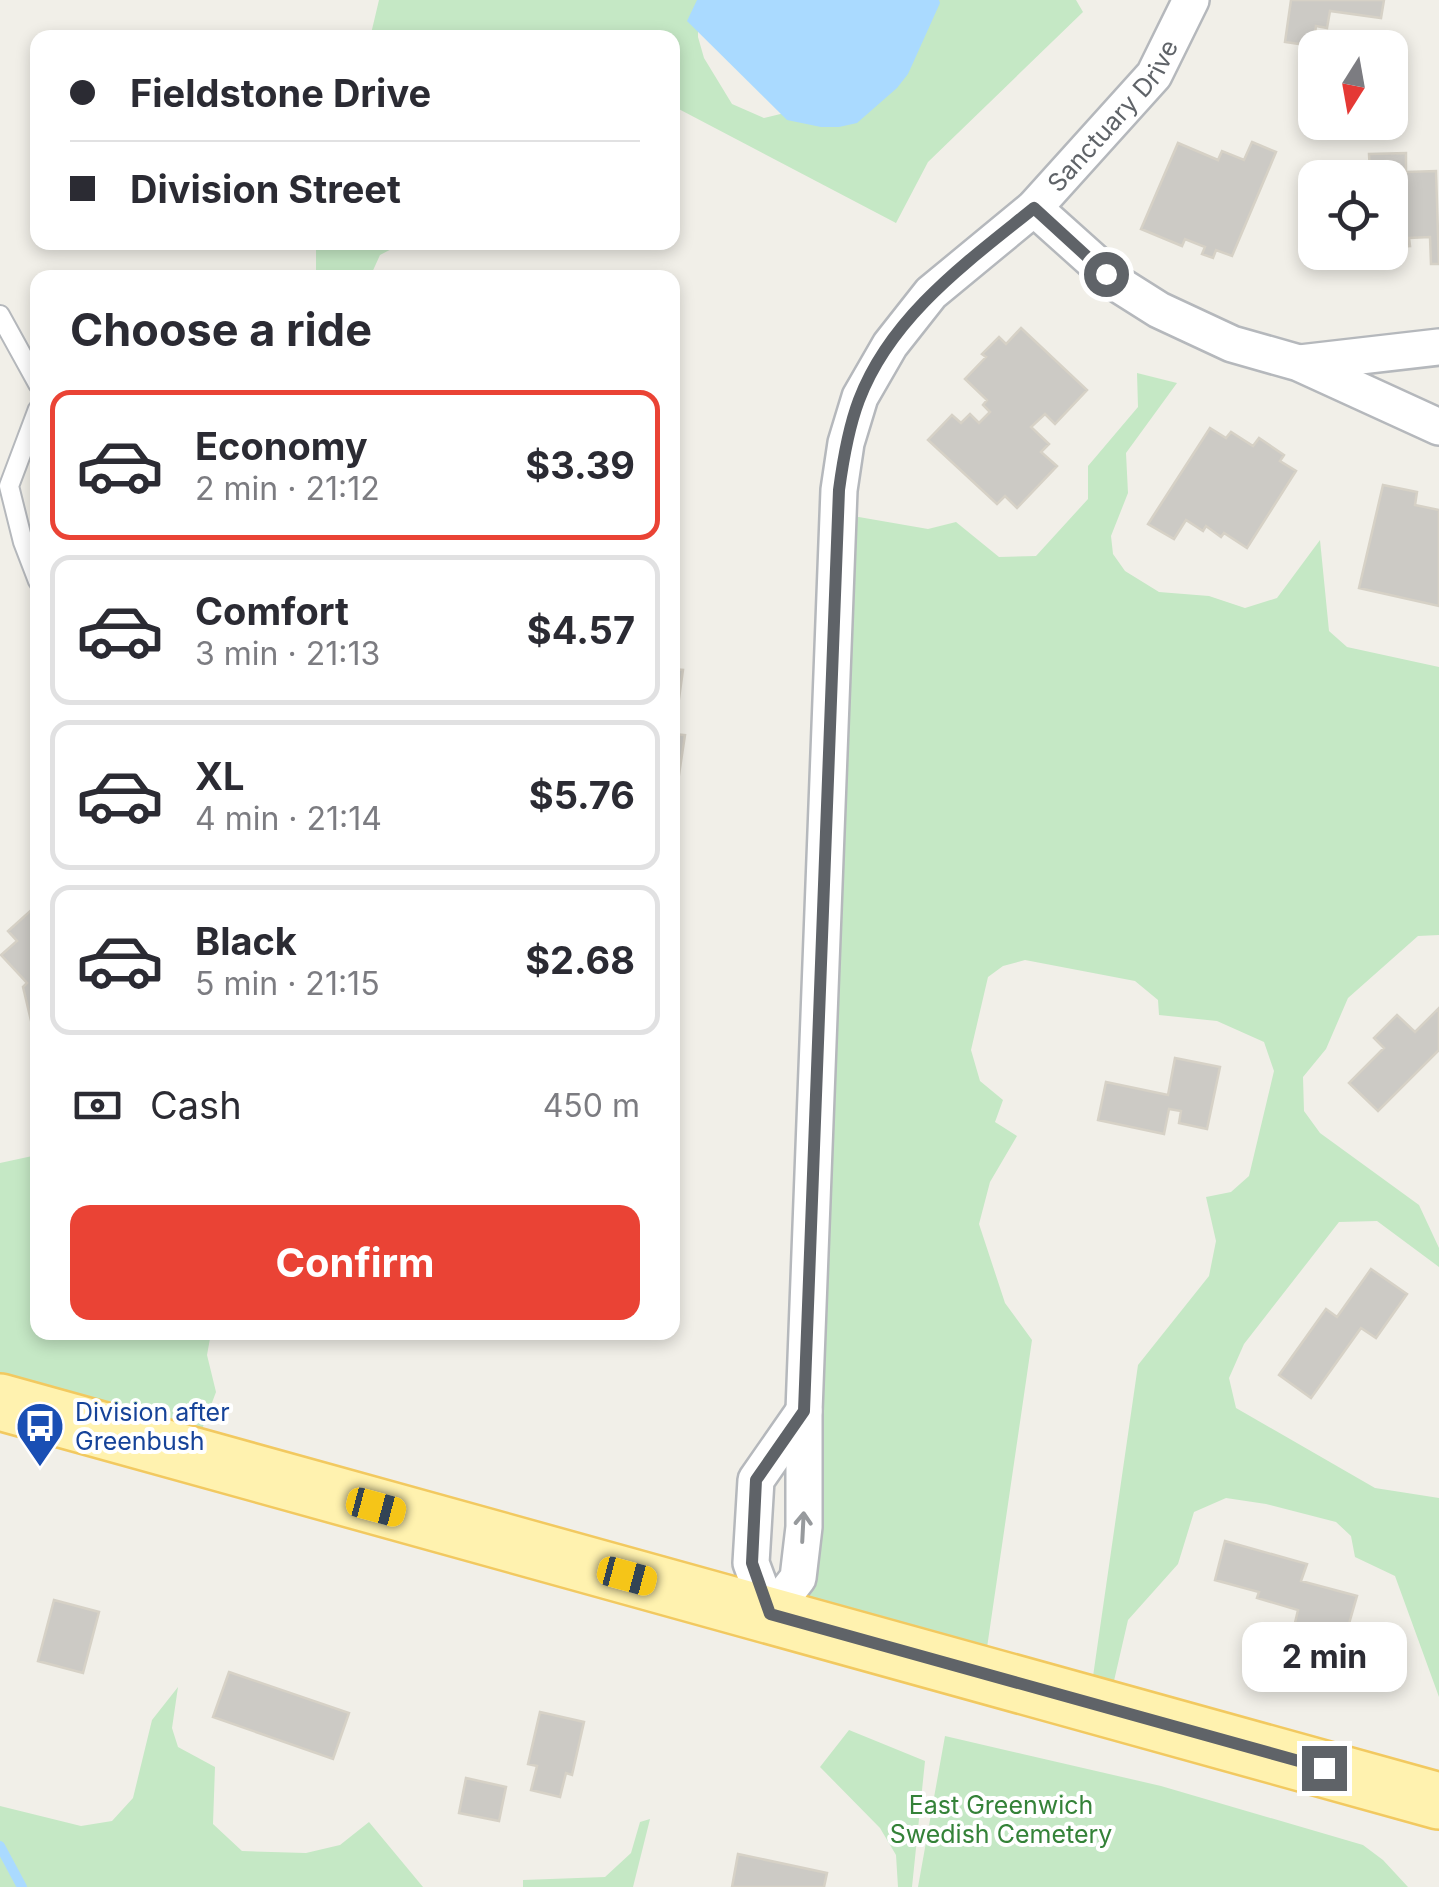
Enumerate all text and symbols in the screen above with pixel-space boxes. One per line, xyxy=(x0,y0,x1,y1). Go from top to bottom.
north arrow xyxy=(1298,30,1408,140)
map controls xyxy=(1298,30,1408,270)
street label: Sanctuary Drive xyxy=(1041,35,1184,198)
text: Fieldstone Drive xyxy=(130,70,431,116)
button: locate xyxy=(1298,160,1408,270)
text: Division Street xyxy=(130,166,401,212)
route start xyxy=(1084,252,1129,297)
text: Choose a ride xyxy=(70,302,372,357)
icon: car xyxy=(75,420,165,510)
text: Economy xyxy=(195,423,368,469)
text: $3.39 xyxy=(525,442,635,488)
text: 2 min · 21:12 xyxy=(195,469,380,508)
icon: car xyxy=(75,585,165,675)
text: Comfort xyxy=(195,588,349,634)
text: $4.57 xyxy=(527,607,635,653)
text: 3 min · 21:13 xyxy=(195,634,380,673)
icon: car xyxy=(75,750,165,840)
text: XL xyxy=(195,753,245,799)
text: $5.76 xyxy=(529,772,635,818)
text: 4 min · 21:14 xyxy=(195,799,382,838)
icon: car xyxy=(75,915,165,1005)
text: Black xyxy=(195,918,297,964)
text: $2.68 xyxy=(525,937,635,983)
text: 5 min · 21:15 xyxy=(195,964,380,1003)
icon: cash xyxy=(70,1078,125,1133)
text: Cash xyxy=(150,1082,242,1128)
text: 450 m xyxy=(543,1086,640,1125)
button: Confirm xyxy=(70,1205,640,1320)
place label: Division after Greenbush xyxy=(75,1397,230,1456)
bus stop icon: Division after Greenbush xyxy=(14,1400,66,1468)
car xyxy=(343,1485,409,1529)
one-way arrow xyxy=(794,1511,813,1543)
car xyxy=(594,1554,660,1598)
callout: 2 min xyxy=(1242,1623,1406,1693)
text: 2 min xyxy=(1282,1637,1367,1676)
route end xyxy=(1302,1746,1347,1791)
park label: East Greenwich Swedish Cemetery xyxy=(890,1790,1112,1849)

